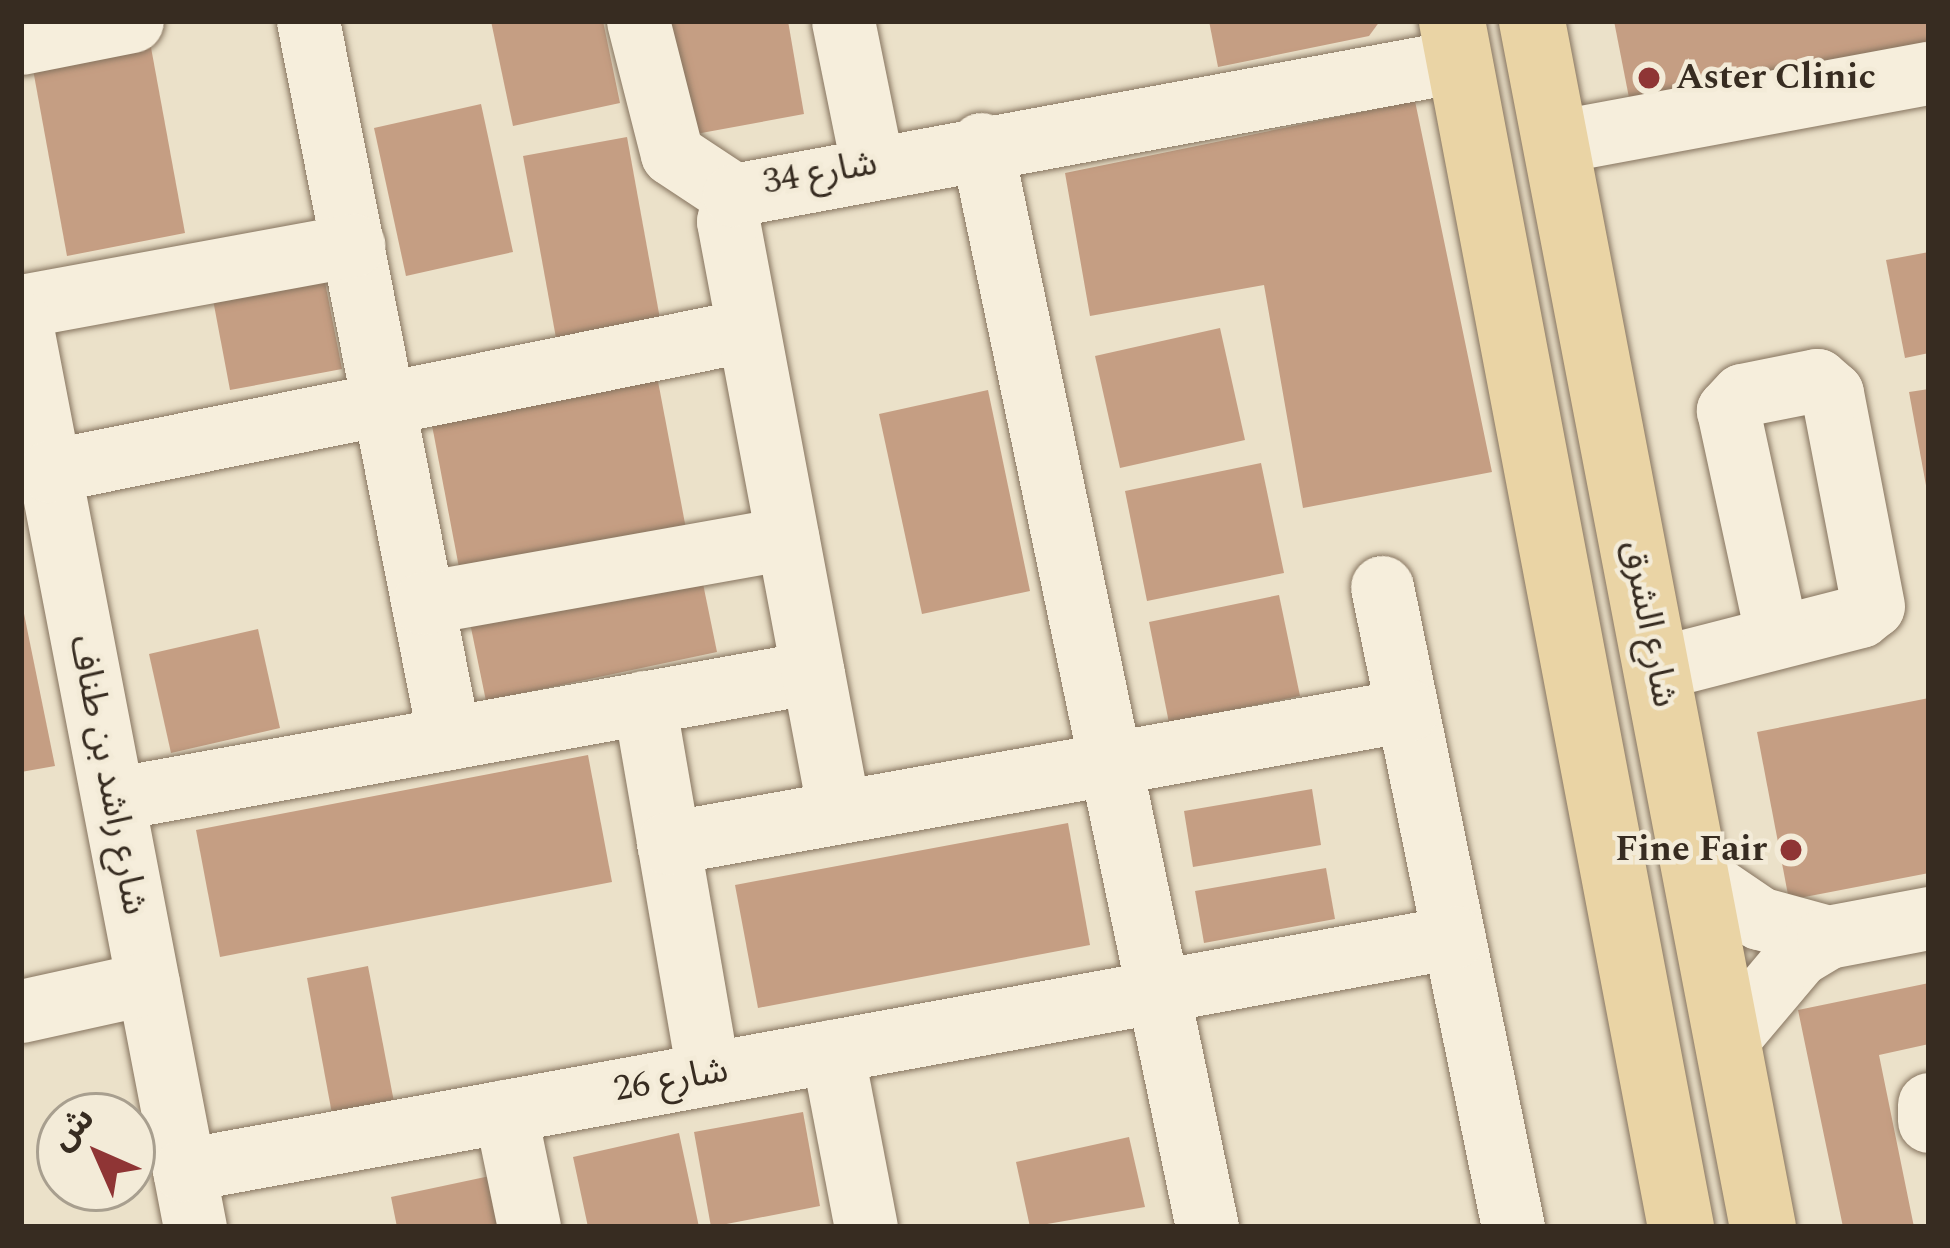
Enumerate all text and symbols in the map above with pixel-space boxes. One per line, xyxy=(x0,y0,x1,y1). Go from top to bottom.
place label: Aster Clinic xyxy=(1676,56,1876,100)
marker: Aster Clinic xyxy=(1633,62,1665,94)
street label: شارع 34 xyxy=(760,142,880,204)
street label: شارع الشرق xyxy=(1612,537,1686,711)
street label: شارع راشد بن طناف xyxy=(60,632,156,918)
place label: Fine Fair xyxy=(1615,828,1767,872)
marker: Fine Fair xyxy=(1778,837,1804,863)
street label: شارع 26 xyxy=(611,1049,731,1111)
north arrow xyxy=(36,1092,156,1212)
text: ش xyxy=(39,1095,106,1162)

